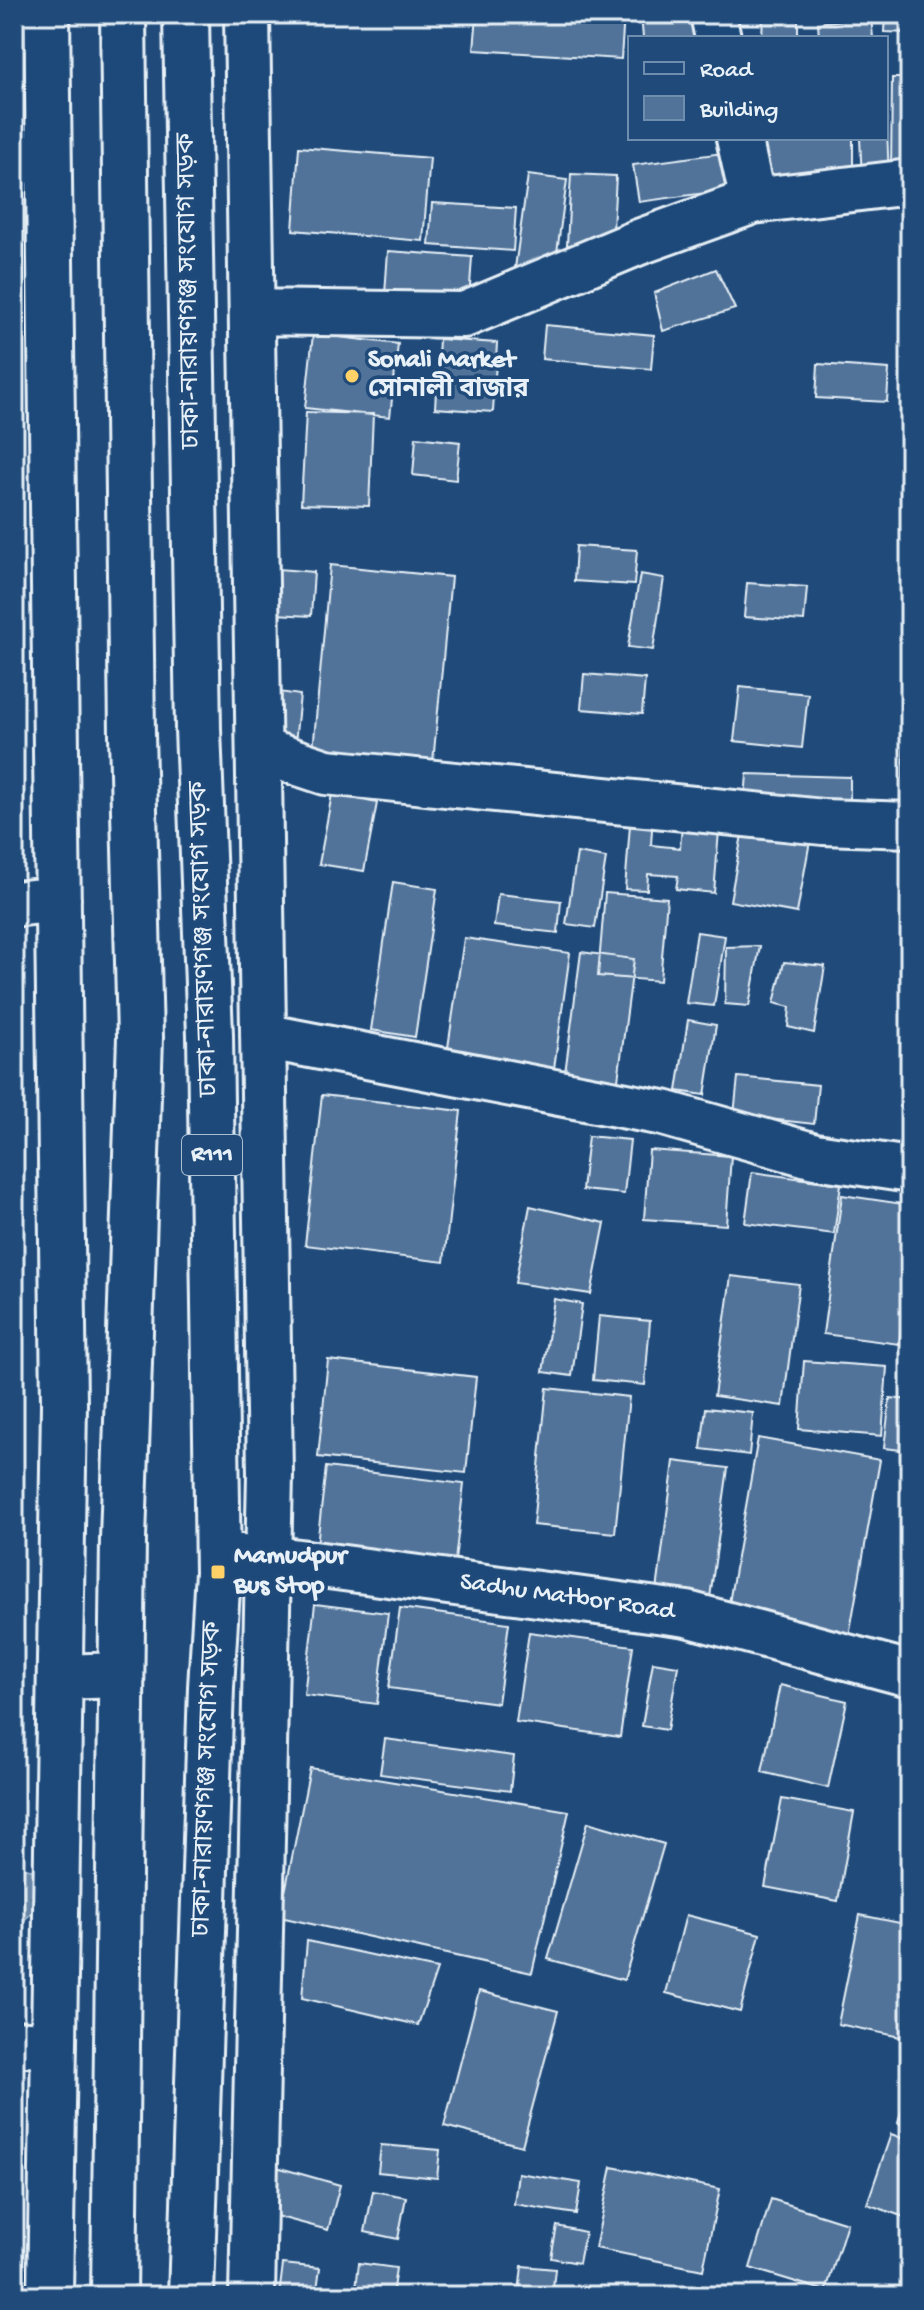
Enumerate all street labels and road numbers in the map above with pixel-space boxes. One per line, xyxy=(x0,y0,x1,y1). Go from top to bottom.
street label: ঢাকা-নারায়ণগঞ্জ সংযোগ সড়ক xyxy=(173,132,209,450)
street label: ঢাকা-নারায়ণগঞ্জ সংযোগ সড়ক xyxy=(185,779,227,1099)
road number: R111 xyxy=(182,1135,242,1175)
street label: Sadhu Matbor Road xyxy=(458,1568,678,1629)
street label: ঢাকা-নারায়ণগঞ্জ সংযোগ সড়ক xyxy=(188,1619,230,1939)

